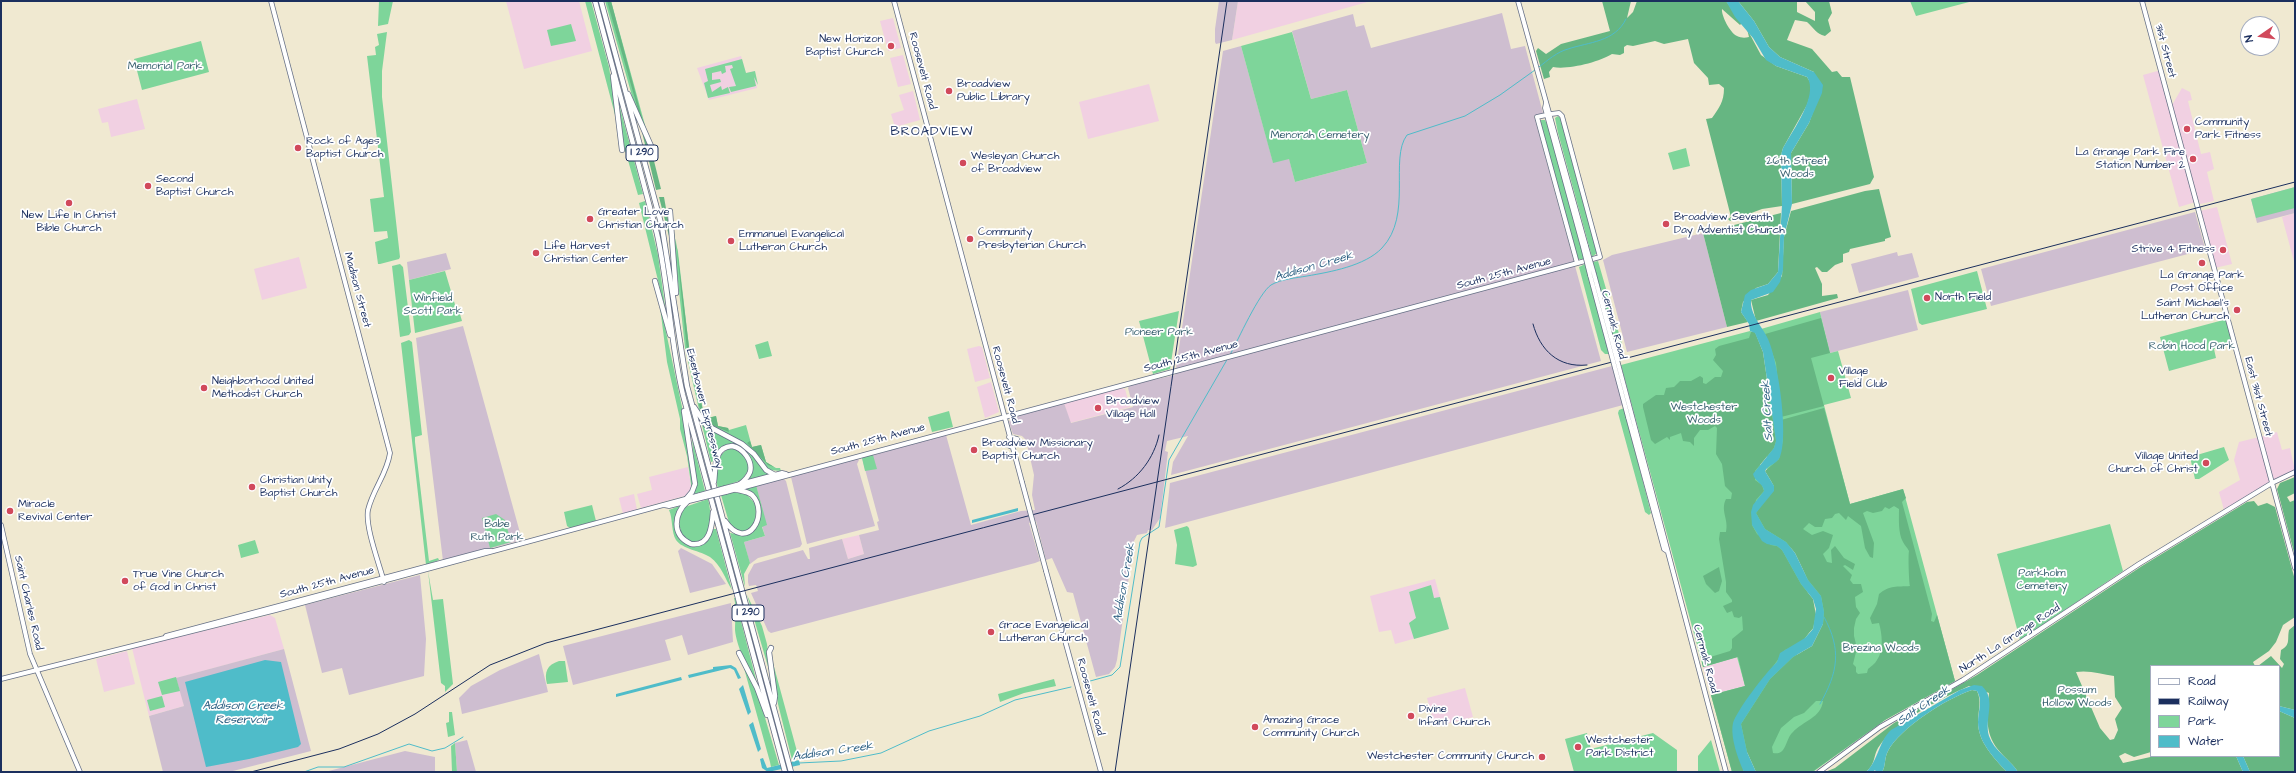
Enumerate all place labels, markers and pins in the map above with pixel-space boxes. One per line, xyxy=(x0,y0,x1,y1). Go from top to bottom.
place label: New Horizon Baptist Church xyxy=(806,33,883,59)
marker: New Horizon Baptist Church xyxy=(886,41,896,51)
place label: Broadview Public Library xyxy=(957,78,1030,104)
marker: Broadview Public Library xyxy=(944,86,954,96)
place label: Community Park Fitness xyxy=(2195,116,2261,142)
marker: Community Park Fitness xyxy=(2182,124,2192,134)
place label: Rock of Ages Baptist Church xyxy=(306,135,383,161)
marker: Rock of Ages Baptist Church xyxy=(293,143,303,153)
place label: La Grange Park Fire Station Number 2 xyxy=(2075,146,2185,172)
place label: Wesleyan Church of Broadview xyxy=(971,150,1059,176)
marker: La Grange Park Fire Station Number 2 xyxy=(2188,154,2198,164)
marker: Wesleyan Church of Broadview xyxy=(958,158,968,168)
place label: Second Baptist Church xyxy=(156,173,233,199)
marker: Second Baptist Church xyxy=(143,181,153,191)
marker: New Life In Christ Bible Church xyxy=(64,198,74,208)
place label: Greater Love Christian Church xyxy=(598,206,683,232)
place label: New Life In Christ Bible Church xyxy=(22,209,116,235)
place label: Broadview Seventh Day Adventist Church xyxy=(1674,211,1785,237)
marker: Greater Love Christian Church xyxy=(585,214,595,224)
marker: Broadview Seventh Day Adventist Church xyxy=(1661,219,1671,229)
place label: Community Presbyterian Church xyxy=(978,226,1086,252)
place label: Emmanuel Evangelical Lutheran Church xyxy=(739,228,844,254)
marker: Community Presbyterian Church xyxy=(965,234,975,244)
marker: Emmanuel Evangelical Lutheran Church xyxy=(726,236,736,246)
place label: Life Harvest Christian Center xyxy=(544,240,628,266)
place label: Strive 4 Fitness xyxy=(2132,243,2215,257)
marker: Strive 4 Fitness xyxy=(2218,245,2228,255)
marker: Life Harvest Christian Center xyxy=(531,248,541,258)
marker: La Grange Park Post Office xyxy=(2197,258,2207,268)
place label: La Grange Park Post Office xyxy=(2160,269,2244,295)
place label: North Field xyxy=(1935,291,1991,305)
marker: North Field xyxy=(1922,293,1932,303)
place label: Saint Michael's Lutheran Church xyxy=(2141,297,2229,323)
marker: Saint Michael's Lutheran Church xyxy=(2232,305,2242,315)
place label: Village Field Club xyxy=(1839,365,1887,391)
marker: Village Field Club xyxy=(1826,373,1836,383)
place label: Neighborhood United Methodist Church xyxy=(212,375,313,401)
marker: Neighborhood United Methodist Church xyxy=(199,383,209,393)
place label: Broadview Village Hall xyxy=(1106,395,1160,421)
marker: Broadview Village Hall xyxy=(1093,403,1103,413)
place label: Broadview Missionary Baptist Church xyxy=(982,437,1093,463)
marker: Broadview Missionary Baptist Church xyxy=(969,445,979,455)
place label: Village United Church of Christ xyxy=(2108,450,2198,476)
marker: Village United Church of Christ xyxy=(2201,458,2211,468)
place label: Christian Unity Baptist Church xyxy=(260,474,337,500)
marker: Christian Unity Baptist Church xyxy=(247,482,257,492)
place label: Miracle Revival Center xyxy=(18,498,92,524)
marker: Miracle Revival Center xyxy=(5,506,15,516)
place label: True Vine Church of God in Christ xyxy=(133,568,224,594)
marker: True Vine Church of God in Christ xyxy=(120,576,130,586)
place label: Grace Evangelical Lutheran Church xyxy=(999,619,1088,645)
marker: Grace Evangelical Lutheran Church xyxy=(986,627,996,637)
place label: Divine Infant Church xyxy=(1419,703,1490,729)
marker: Divine Infant Church xyxy=(1406,711,1416,721)
place label: Amazing Grace Community Church xyxy=(1263,714,1359,740)
marker: Amazing Grace Community Church xyxy=(1250,722,1260,732)
place label: Westchester Park District xyxy=(1586,734,1654,760)
marker: Westchester Park District xyxy=(1573,742,1583,752)
place label: Westchester Community Church xyxy=(1367,750,1534,764)
marker: Westchester Community Church xyxy=(1537,752,1547,762)

